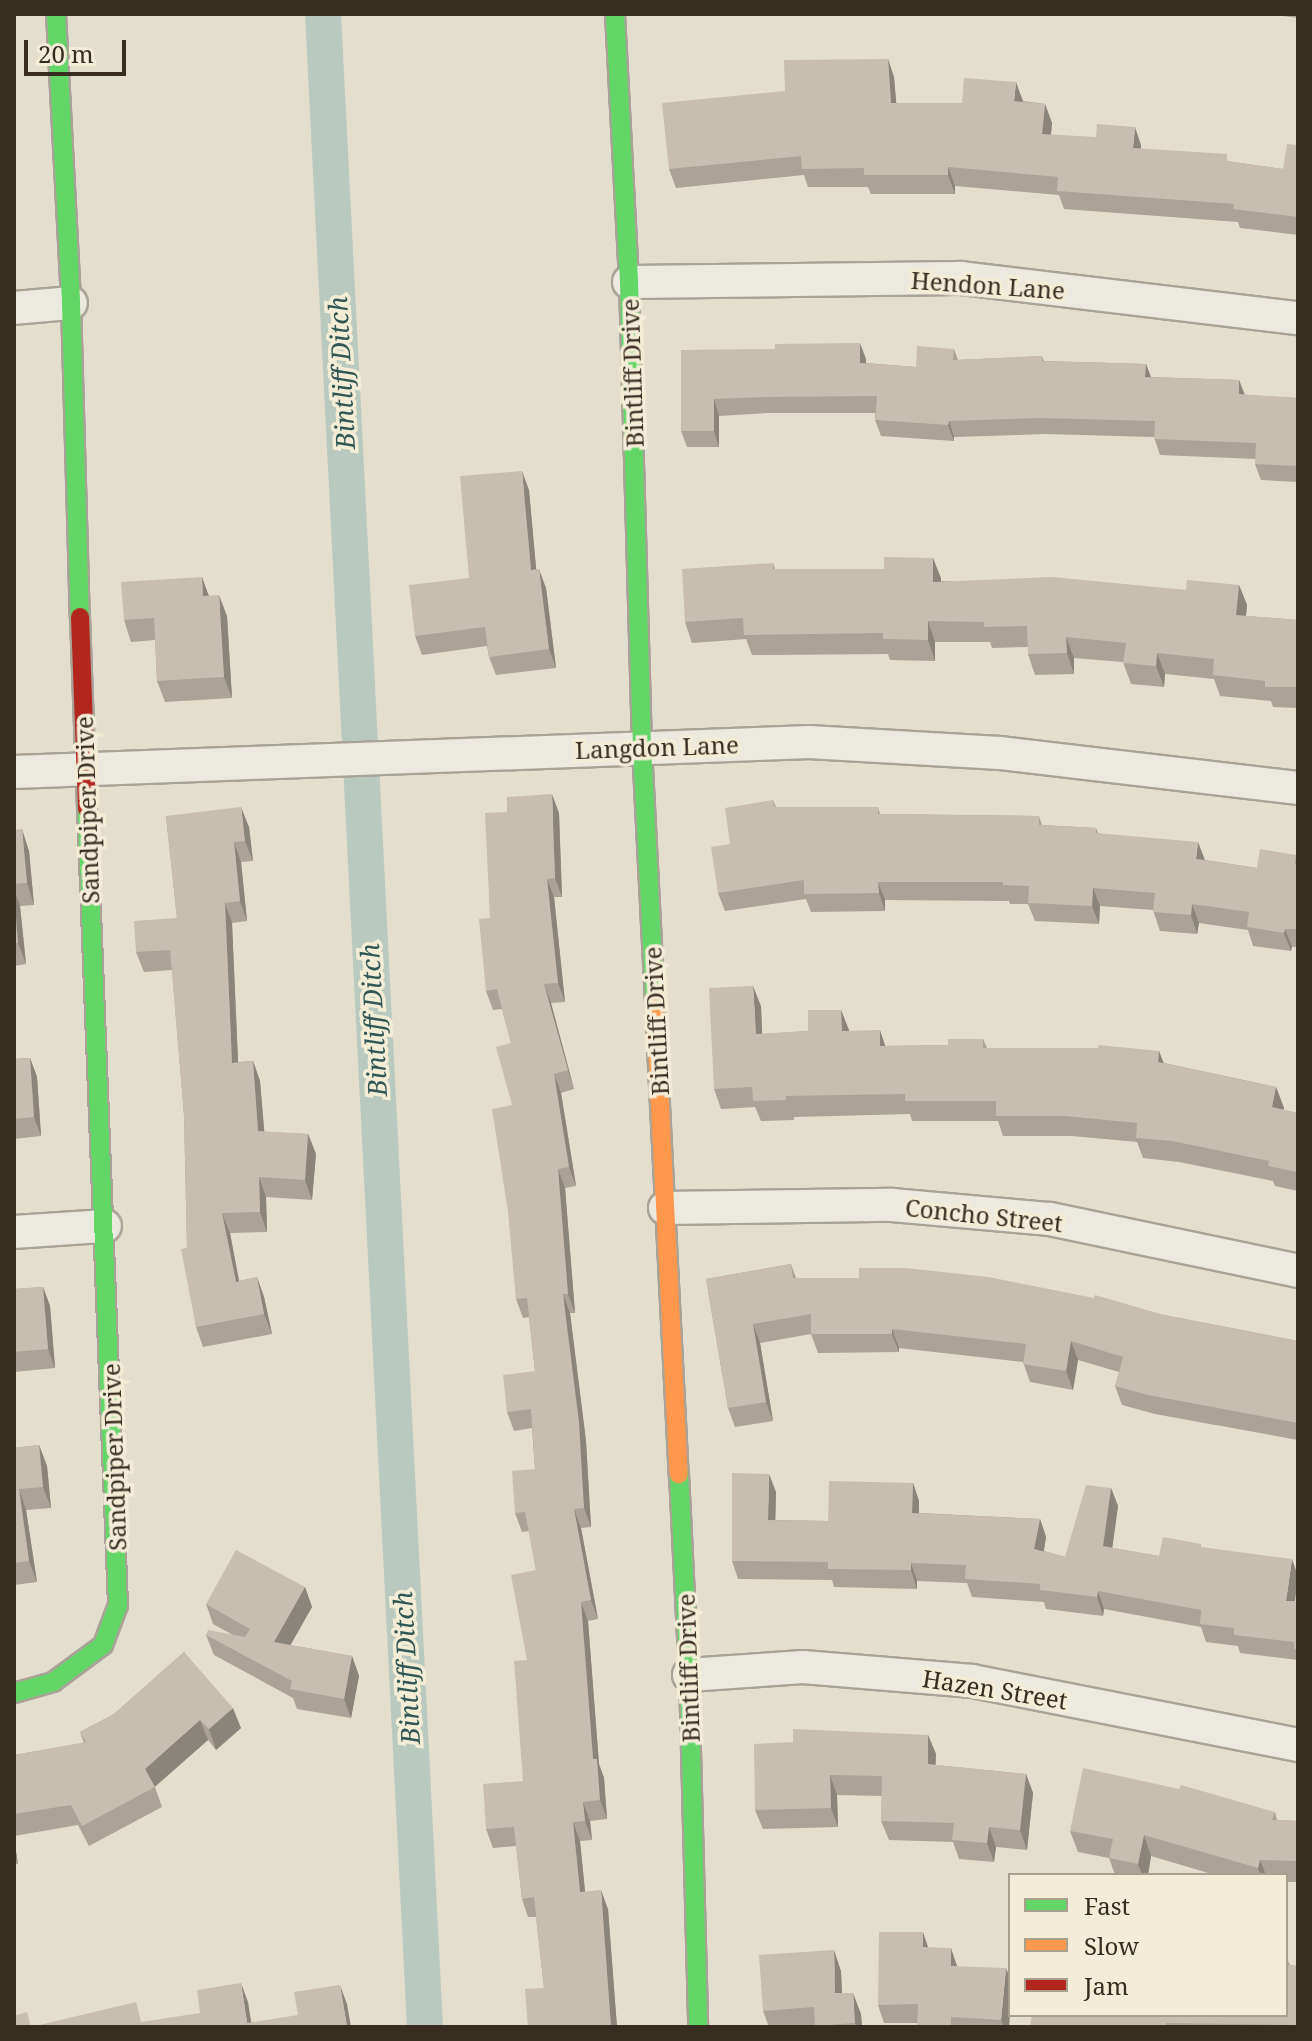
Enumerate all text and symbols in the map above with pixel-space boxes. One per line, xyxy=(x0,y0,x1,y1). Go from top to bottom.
scale bar xyxy=(28,24,130,74)
text: 20 m xyxy=(38,37,94,70)
street label: Hendon Lane xyxy=(910,265,1066,305)
water label: Bintliff Ditch xyxy=(322,296,362,450)
street label: Bintliff Drive xyxy=(615,298,649,448)
street label: Sandpiper Drive xyxy=(69,716,105,904)
street label: Langdon Lane xyxy=(575,730,739,764)
water label: Bintliff Ditch xyxy=(354,943,394,1097)
street label: Bintliff Drive xyxy=(638,946,674,1096)
street label: Concho Street xyxy=(904,1192,1064,1238)
street label: Sandpiper Drive xyxy=(96,1363,132,1551)
water label: Bintliff Ditch xyxy=(387,1591,427,1745)
street label: Bintliff Drive xyxy=(671,1593,705,1743)
street label: Hazen Street xyxy=(920,1663,1070,1715)
legend xyxy=(1008,1873,1288,2017)
text: Fast xyxy=(1084,1889,1130,1922)
text: Slow xyxy=(1084,1929,1139,1962)
text: Jam xyxy=(1084,1969,1129,2002)

